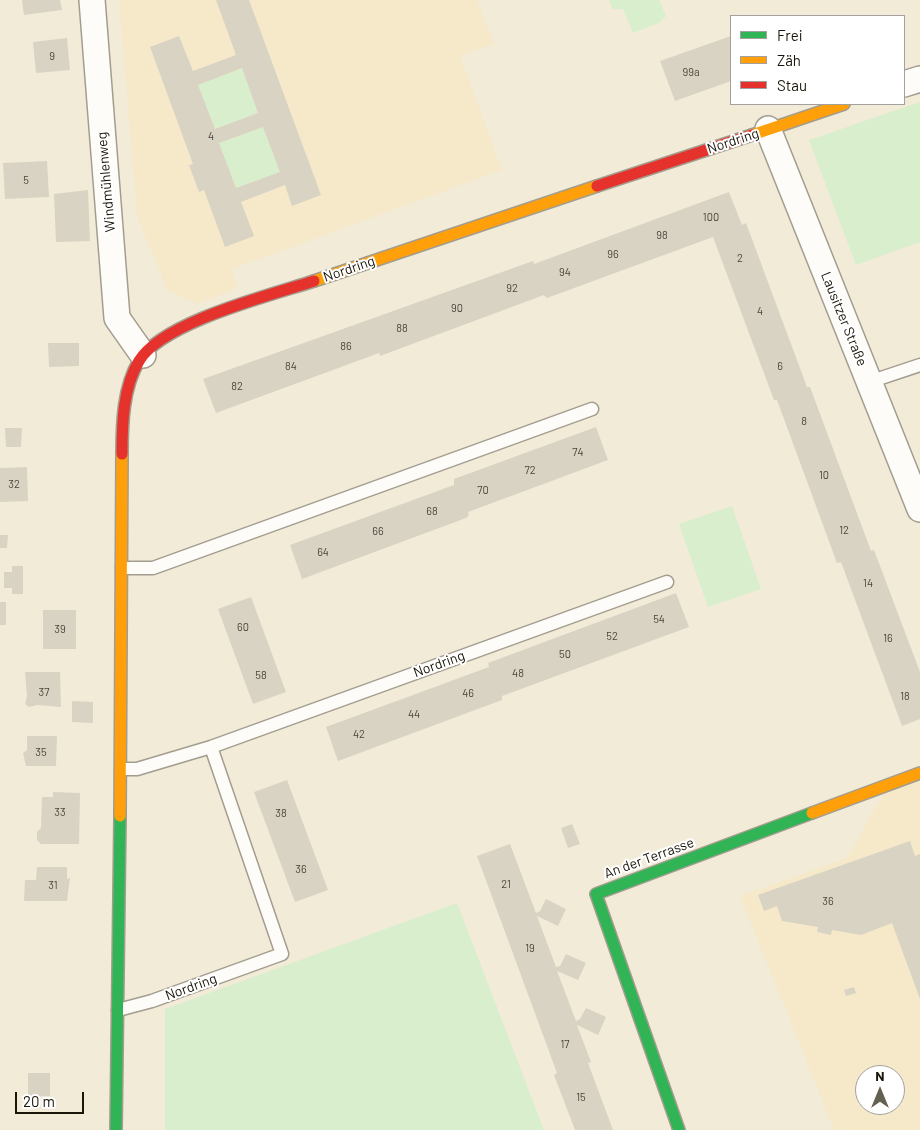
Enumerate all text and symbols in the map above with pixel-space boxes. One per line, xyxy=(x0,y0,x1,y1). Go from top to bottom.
legend xyxy=(730,15,905,105)
text: Frei xyxy=(777,26,803,44)
house number: 9 xyxy=(49,49,55,63)
text: Zäh xyxy=(777,51,801,69)
house number: 99a xyxy=(682,65,700,79)
text: Stau xyxy=(777,76,807,94)
street label: Nordring xyxy=(705,125,761,157)
house number: 4 xyxy=(208,129,214,143)
street label: Windmühlenweg xyxy=(93,131,119,233)
house number: 5 xyxy=(23,173,29,187)
house number: 100 xyxy=(703,210,719,224)
house number: 98 xyxy=(656,228,668,242)
house number: 96 xyxy=(607,247,619,261)
house number: 2 xyxy=(737,251,743,265)
street label: Nordring xyxy=(321,252,377,286)
house number: 94 xyxy=(559,265,571,279)
street label: Lausitzer Straße xyxy=(817,269,871,369)
house number: 92 xyxy=(506,281,518,295)
house number: 90 xyxy=(451,301,463,315)
house number: 4 xyxy=(757,304,763,318)
house number: 88 xyxy=(396,321,408,335)
house number: 86 xyxy=(340,339,352,353)
house number: 84 xyxy=(285,359,297,373)
house number: 6 xyxy=(777,359,783,373)
house number: 82 xyxy=(231,379,243,393)
house number: 8 xyxy=(801,414,807,428)
house number: 74 xyxy=(572,445,584,459)
house number: 72 xyxy=(524,463,536,477)
house number: 10 xyxy=(819,468,829,482)
house number: 32 xyxy=(8,477,20,491)
house number: 70 xyxy=(477,483,489,497)
house number: 68 xyxy=(426,504,438,518)
house number: 12 xyxy=(839,523,849,537)
house number: 66 xyxy=(372,524,384,538)
house number: 64 xyxy=(317,545,329,559)
house number: 14 xyxy=(863,576,873,590)
house number: 54 xyxy=(653,612,665,626)
house number: 60 xyxy=(237,620,249,634)
house number: 39 xyxy=(54,622,66,636)
house number: 52 xyxy=(606,629,618,643)
house number: 16 xyxy=(883,631,893,645)
street label: Nordring xyxy=(411,647,467,681)
house number: 50 xyxy=(559,647,571,661)
house number: 48 xyxy=(512,666,524,680)
house number: 58 xyxy=(255,668,267,682)
house number: 37 xyxy=(39,685,49,699)
house number: 46 xyxy=(462,686,474,700)
house number: 18 xyxy=(900,689,910,703)
house number: 44 xyxy=(408,707,420,721)
house number: 42 xyxy=(353,727,365,741)
house number: 35 xyxy=(35,745,47,759)
house number: 33 xyxy=(54,805,66,819)
house number: 38 xyxy=(275,806,287,820)
street label: An der Terrasse xyxy=(602,834,696,882)
house number: 36 xyxy=(295,862,307,876)
house number: 21 xyxy=(501,877,511,891)
house number: 31 xyxy=(48,878,58,892)
house number: 36 xyxy=(822,894,834,908)
house number: 19 xyxy=(525,941,535,955)
street label: Nordring xyxy=(163,970,219,1004)
house number: 17 xyxy=(560,1037,570,1051)
north arrow xyxy=(855,1065,905,1115)
text: N xyxy=(875,1067,885,1084)
scale bar xyxy=(18,1082,86,1114)
house number: 15 xyxy=(576,1090,586,1104)
text: 20 m xyxy=(23,1092,55,1110)

